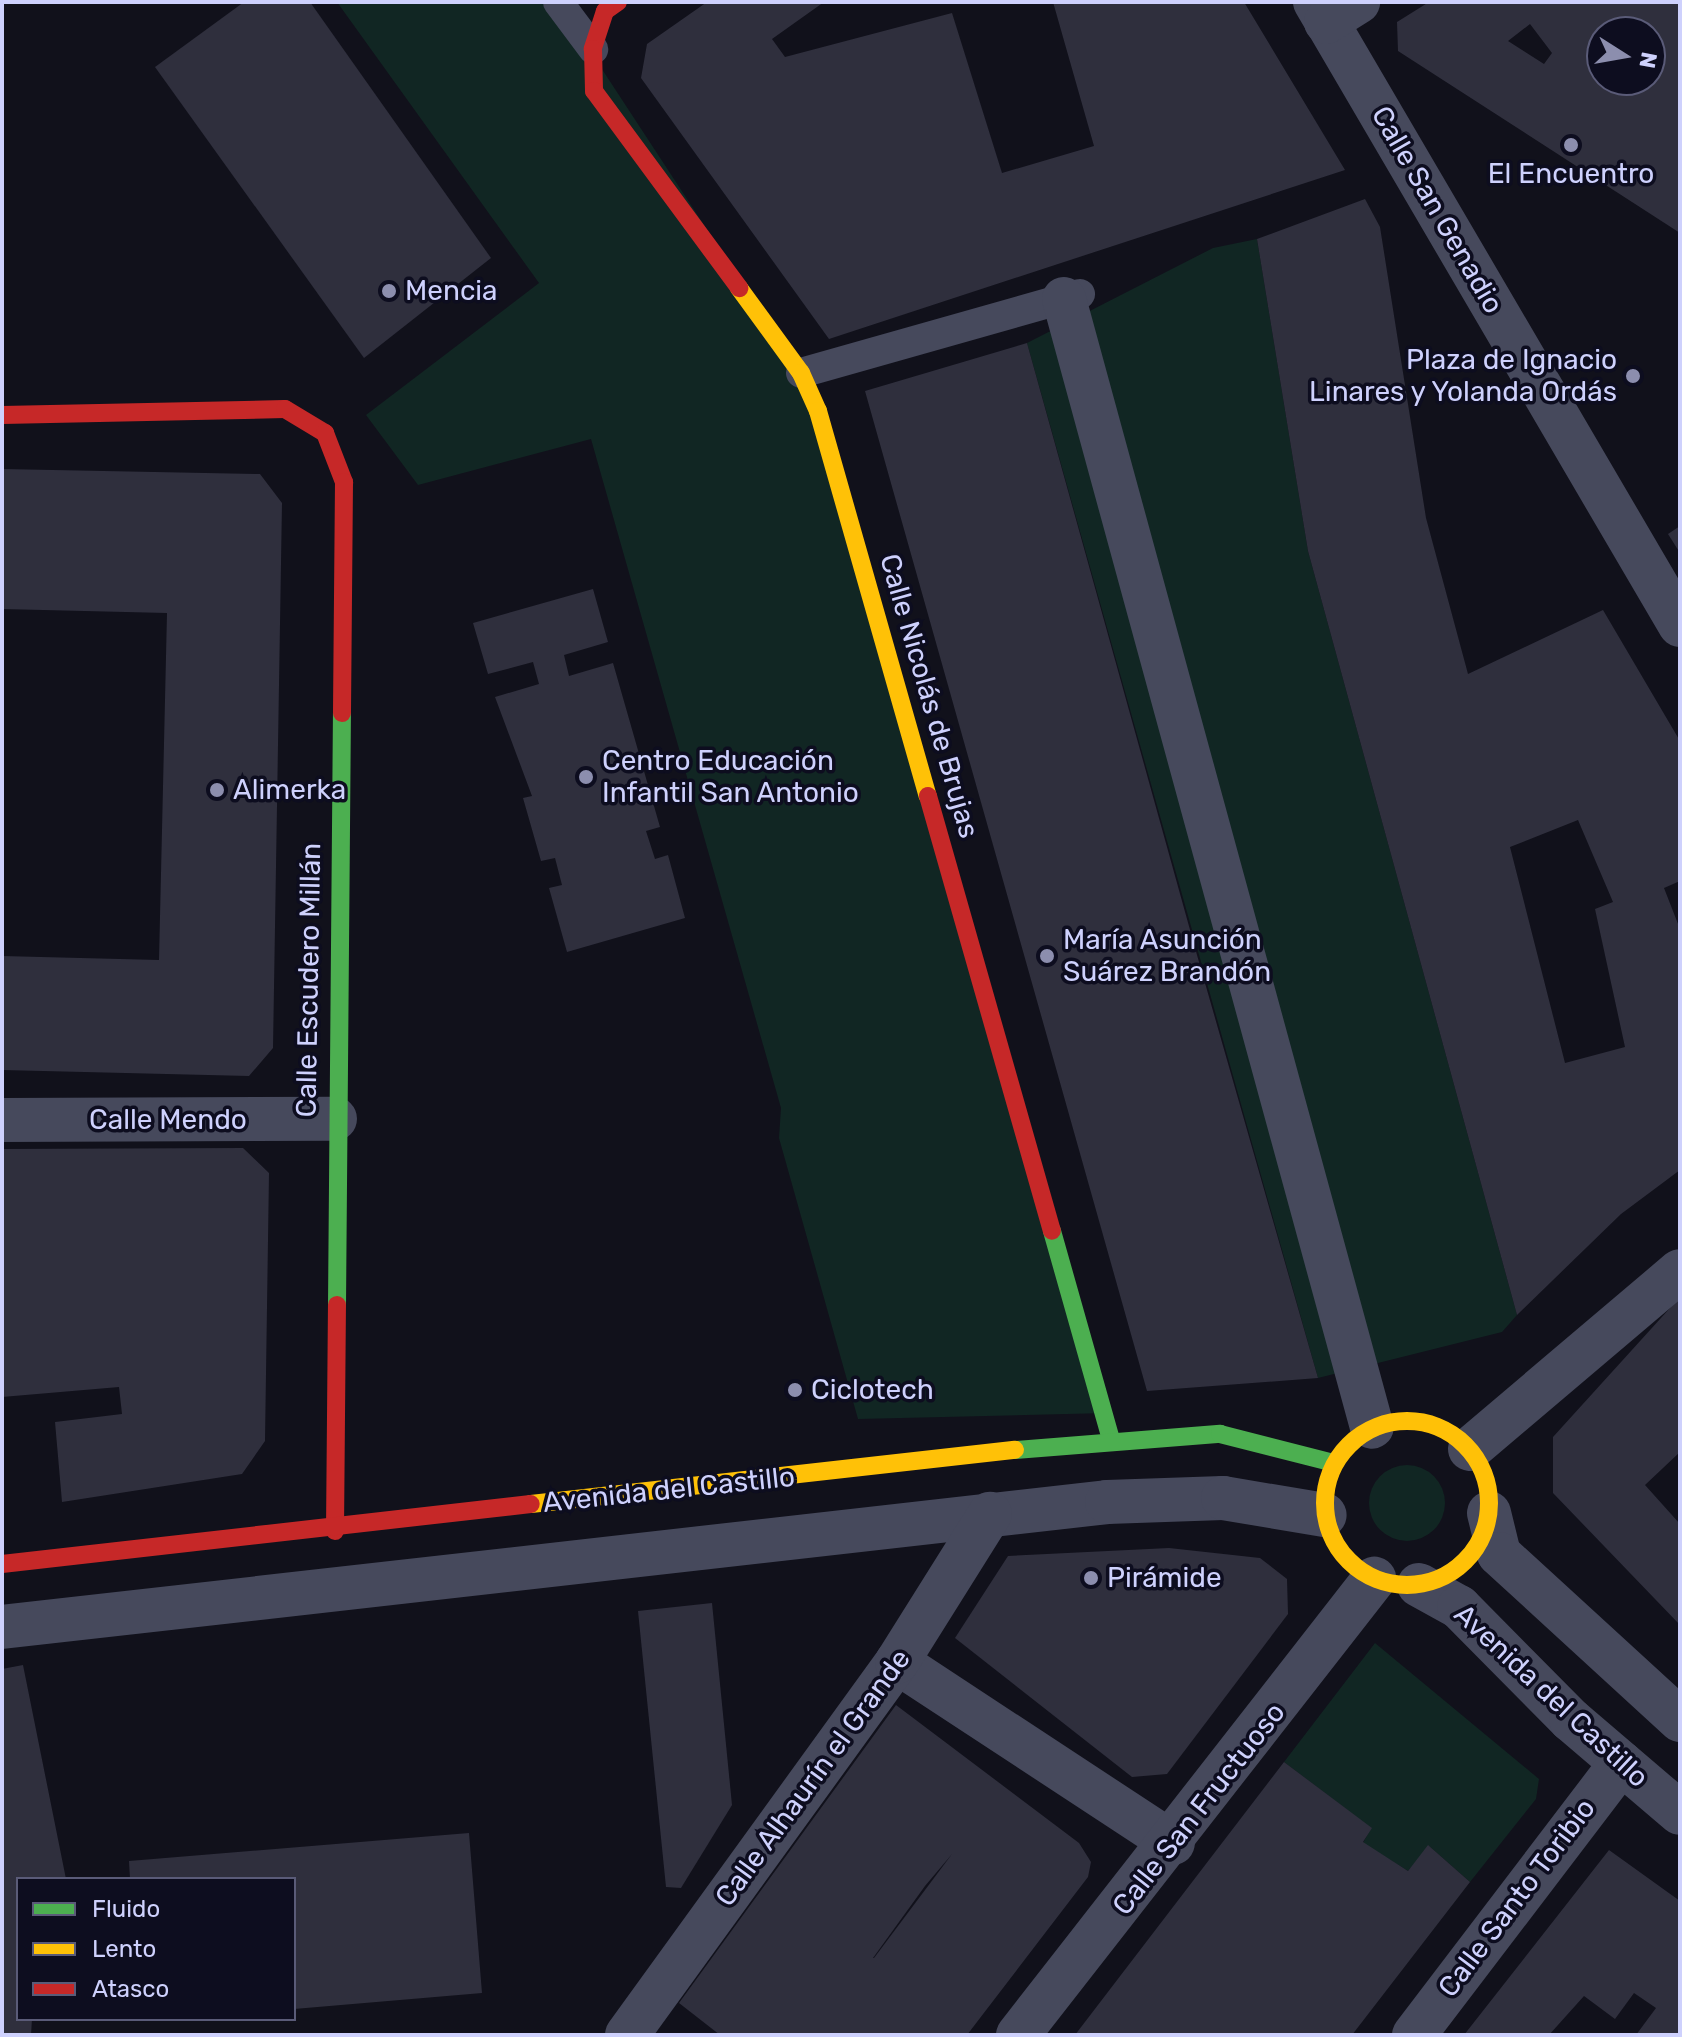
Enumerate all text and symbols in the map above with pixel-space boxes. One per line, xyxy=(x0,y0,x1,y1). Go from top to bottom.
north arrow xyxy=(1586,16,1666,96)
text: N xyxy=(1633,50,1663,71)
street label: Calle San Genadio xyxy=(1364,100,1510,320)
marker: El Encuentro xyxy=(1562,136,1580,154)
place label: El Encuentro xyxy=(1488,157,1654,191)
place label: Mencia xyxy=(405,274,498,308)
marker: Mencia xyxy=(380,282,398,300)
place label: Plaza de Ignacio Linares y Yolanda Ordás xyxy=(1307,343,1617,409)
marker: Plaza de Ignacio Linares y Yolanda Ordás xyxy=(1624,367,1642,385)
street label: Calle Nicolás de Brujas xyxy=(872,550,986,842)
place label: Centro Educación Infantil San Antonio xyxy=(602,744,860,810)
marker: Centro Educación Infantil San Antonio xyxy=(577,768,595,786)
place label: Alimerka xyxy=(233,773,346,807)
marker: Alimerka xyxy=(208,781,226,799)
street label: Calle Escudero Millán xyxy=(290,842,328,1118)
place label: María Asunción Suárez Brandón xyxy=(1063,923,1271,989)
marker: María Asunción Suárez Brandón xyxy=(1038,947,1056,965)
street label: Calle Mendo xyxy=(89,1103,247,1137)
place label: Ciclotech xyxy=(811,1373,934,1407)
marker: Ciclotech xyxy=(786,1381,804,1399)
street label: Avenida del Castillo xyxy=(541,1460,797,1520)
place label: Pirámide xyxy=(1107,1561,1222,1595)
marker: Pirámide xyxy=(1082,1569,1100,1587)
street label: Avenida del Castillo xyxy=(1447,1597,1655,1795)
street label: Calle Alhaurín el Grande xyxy=(708,1643,918,1913)
street label: Calle San Fructuoso xyxy=(1106,1696,1292,1922)
street label: Calle Santo Toribio xyxy=(1431,1792,1603,2004)
legend xyxy=(16,1877,296,2021)
text: Fluido xyxy=(92,1895,160,1923)
text: Lento xyxy=(92,1935,156,1963)
text: Atasco xyxy=(92,1975,169,2003)

